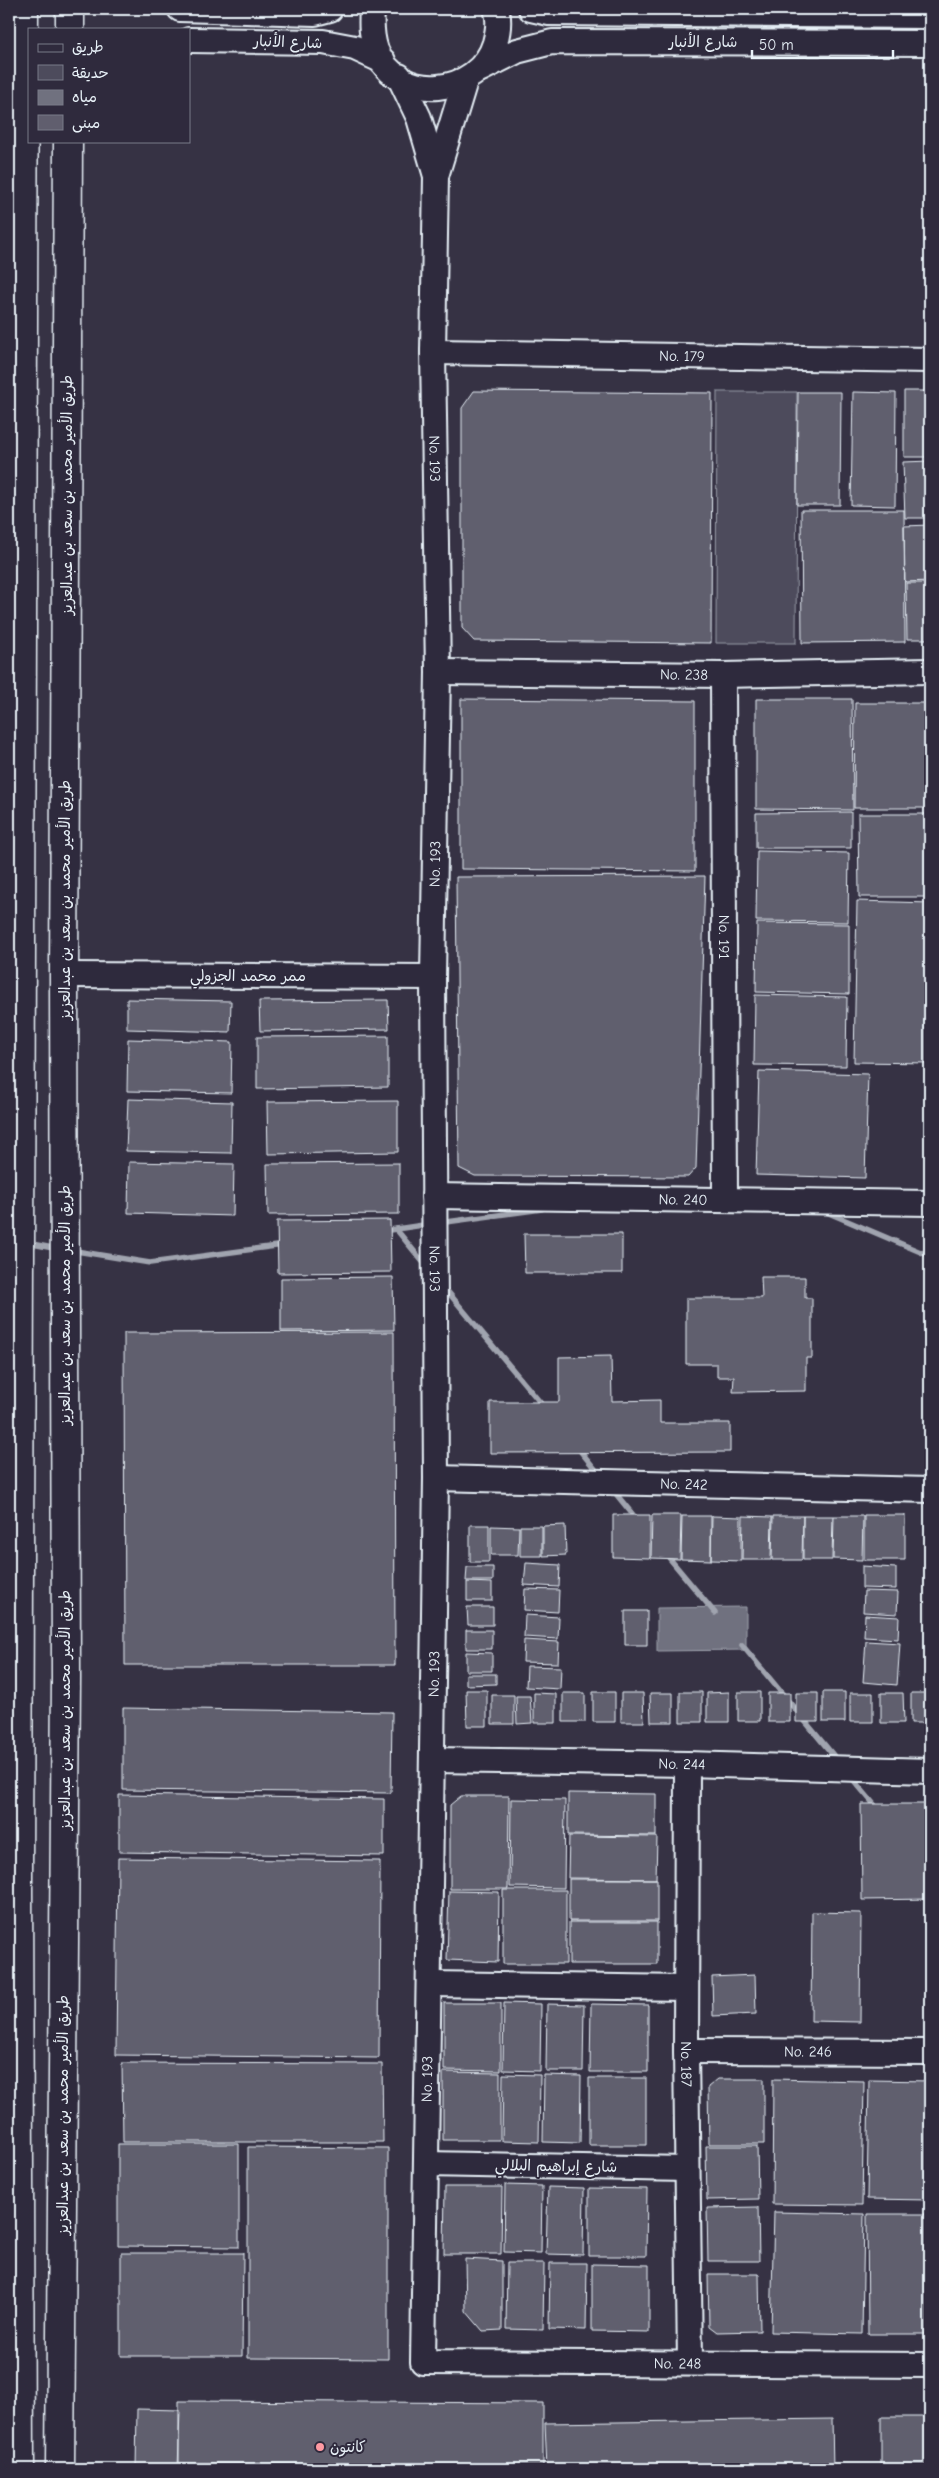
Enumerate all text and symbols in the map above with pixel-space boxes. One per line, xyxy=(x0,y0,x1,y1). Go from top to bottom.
legend xyxy=(28,28,190,142)
scale bar xyxy=(752,28,893,60)
street label: شارع الأنبار xyxy=(252,31,323,53)
street label: شارع الأنبار xyxy=(668,32,737,52)
text: 50 m xyxy=(759,36,794,54)
text: طريق xyxy=(72,38,104,56)
text: حديقة xyxy=(72,64,109,82)
text: مياه xyxy=(72,88,97,106)
text: مبنى xyxy=(72,114,100,133)
street label: No. 179 xyxy=(659,347,705,365)
street label: طريق الأمير محمد بن سعد بن عبدالعزيز xyxy=(57,375,76,617)
street label: No. 193 xyxy=(425,435,444,482)
street label: No. 238 xyxy=(660,665,708,684)
street label: طريق الأمير محمد بن سعد بن عبدالعزيز xyxy=(55,780,74,1022)
street label: No. 193 xyxy=(426,841,444,887)
street label: No. 191 xyxy=(715,915,733,959)
street label: ممر محمد الجزولي xyxy=(190,967,306,989)
street label: طريق الأمير محمد بن سعد بن عبدالعزيز xyxy=(55,1185,74,1427)
street label: No. 240 xyxy=(658,1190,708,1209)
street label: No. 193 xyxy=(426,1245,444,1292)
street label: No. 242 xyxy=(660,1474,708,1494)
street label: طريق الأمير محمد بن سعد بن عبدالعزيز xyxy=(55,1590,74,1832)
street label: No. 193 xyxy=(425,1651,443,1697)
street label: No. 244 xyxy=(658,1755,706,1774)
street label: طريق الأمير محمد بن سعد بن عبدالعزيز xyxy=(53,1995,72,2237)
street label: No. 187 xyxy=(677,2041,695,2087)
street label: No. 246 xyxy=(784,2042,832,2061)
street label: No. 193 xyxy=(418,2056,436,2102)
street label: شارع إبراهيم البلالي xyxy=(495,2156,617,2180)
street label: No. 248 xyxy=(654,2354,701,2373)
place label: كانتون xyxy=(330,2438,366,2457)
marker: كانتون xyxy=(314,2441,326,2453)

